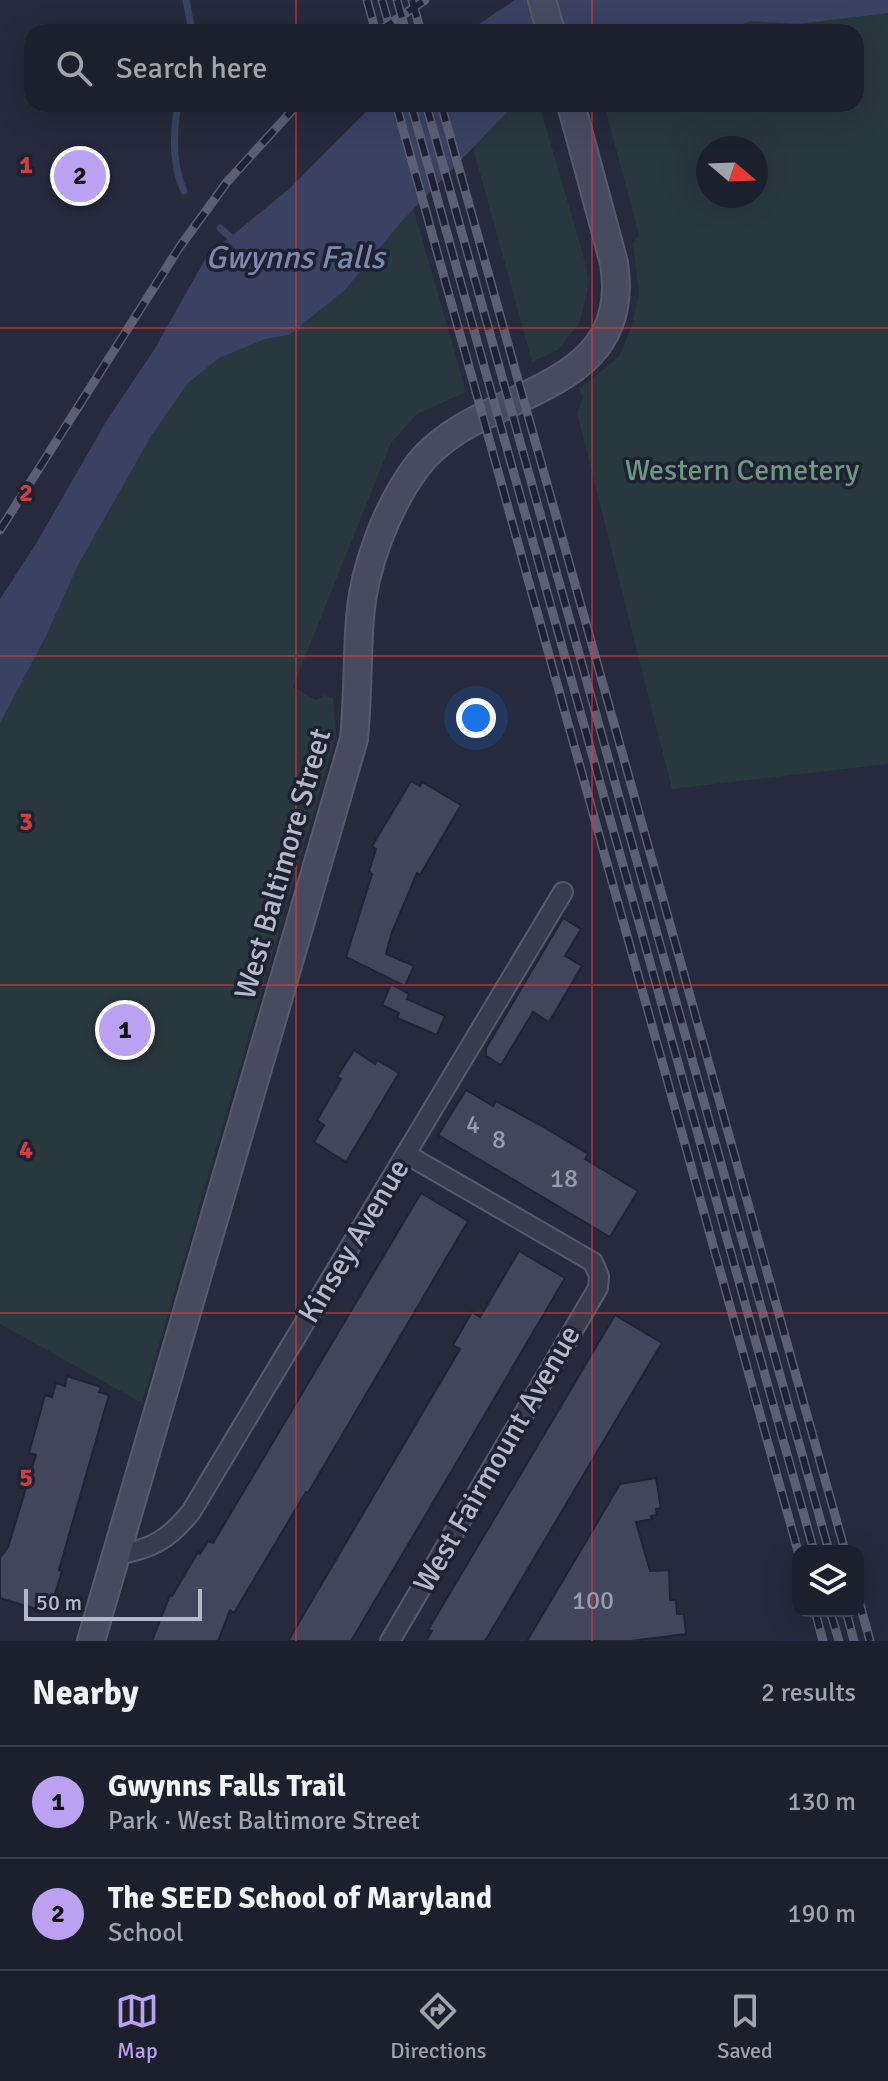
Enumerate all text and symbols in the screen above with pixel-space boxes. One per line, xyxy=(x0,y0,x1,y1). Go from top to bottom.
search box xyxy=(24,24,864,112)
icon: search xyxy=(52,46,96,90)
text: Search here xyxy=(116,50,267,87)
north arrow xyxy=(696,136,768,208)
pin: 2 xyxy=(54,146,106,206)
text: 1 xyxy=(19,149,33,181)
water label: Gwynns Falls xyxy=(206,238,387,277)
park label: Western Cemetery xyxy=(625,452,859,489)
text: 2 xyxy=(19,477,33,509)
your location xyxy=(456,698,496,738)
street label: West Baltimore Street xyxy=(227,724,339,1004)
text: 3 xyxy=(19,806,33,838)
pin: 1 xyxy=(99,1000,151,1060)
house number: 4 xyxy=(466,1109,480,1141)
house number: 8 xyxy=(492,1124,506,1156)
text: 4 xyxy=(19,1134,33,1166)
street label: Kinsey Avenue xyxy=(291,1152,417,1330)
house number: 18 xyxy=(550,1163,578,1195)
street label: West Fairmount Avenue xyxy=(406,1319,588,1599)
text: 5 xyxy=(19,1462,33,1494)
map controls xyxy=(792,1545,864,1617)
button: layers xyxy=(792,1545,864,1617)
scale bar xyxy=(24,1585,202,1621)
house number: 100 xyxy=(572,1585,614,1617)
text: 50 m xyxy=(36,1589,82,1616)
text: Nearby xyxy=(32,1672,139,1714)
text: 2 results xyxy=(761,1677,856,1709)
text: Gwynns Falls Trail xyxy=(108,1768,346,1805)
text: 1 xyxy=(51,1786,65,1818)
text: 130 m xyxy=(787,1786,856,1818)
text: Park · West Baltimore Street xyxy=(108,1805,420,1837)
text: The SEED School of Maryland xyxy=(108,1880,492,1917)
text: 2 xyxy=(51,1898,65,1930)
text: 190 m xyxy=(787,1898,856,1930)
text: School xyxy=(108,1917,184,1949)
tab: Map xyxy=(115,1989,159,2064)
tab: Directions xyxy=(390,1989,486,2064)
tab: Saved xyxy=(717,1989,773,2064)

